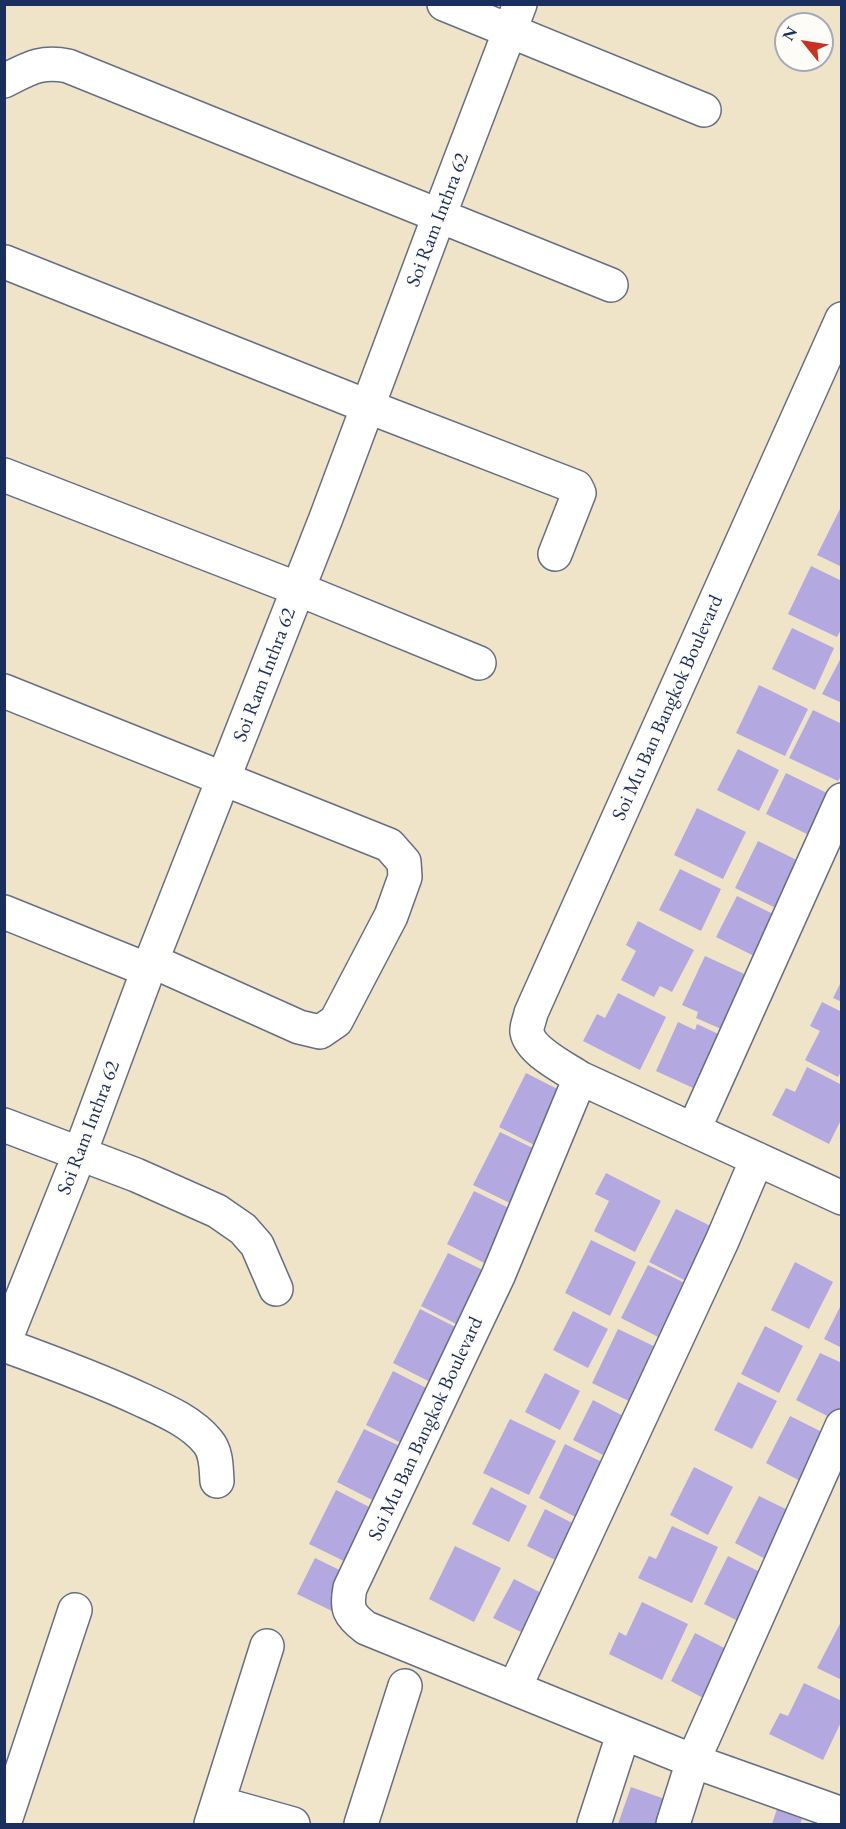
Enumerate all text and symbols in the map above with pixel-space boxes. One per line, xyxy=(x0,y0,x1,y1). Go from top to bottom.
north arrow xyxy=(774,12,834,72)
text: N xyxy=(777,23,802,45)
street label: Soi Ram Inthra 62 xyxy=(401,150,475,290)
street label: Soi Mu Ban Bangkok Boulevard xyxy=(607,592,729,824)
street label: Soi Ram Inthra 62 xyxy=(228,605,302,745)
street label: Soi Ram Inthra 62 xyxy=(52,1058,126,1198)
street label: Soi Mu Ban Bangkok Boulevard xyxy=(364,1313,488,1545)

